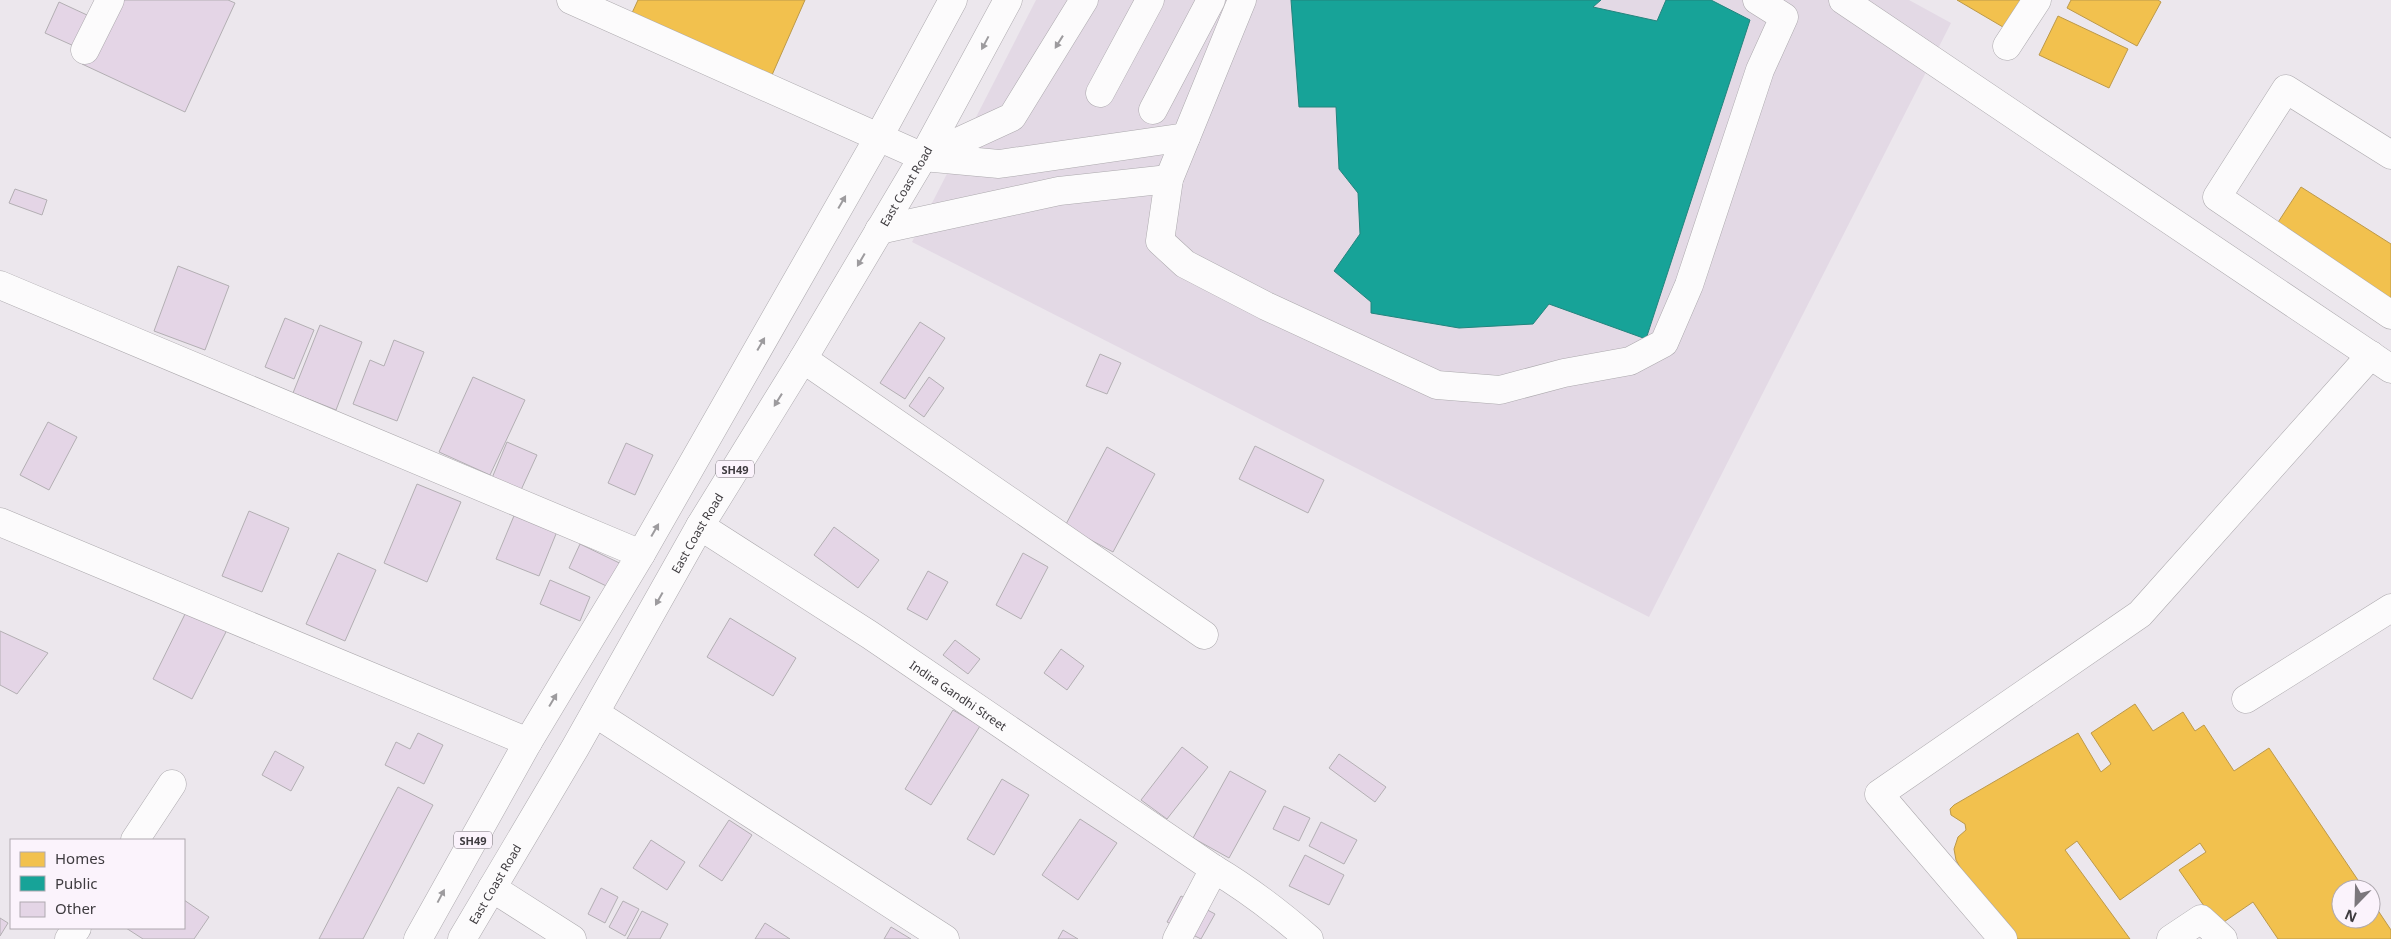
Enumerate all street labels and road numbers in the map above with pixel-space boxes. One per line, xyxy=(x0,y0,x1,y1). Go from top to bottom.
street label: East Coast Road xyxy=(875,143,936,229)
road number: SH49 xyxy=(716,460,754,478)
street label: East Coast Road xyxy=(667,490,727,576)
street label: Indira Gandhi Street xyxy=(907,656,1011,735)
road number: SH49 xyxy=(454,832,492,848)
street label: East Coast Road xyxy=(464,841,525,927)

